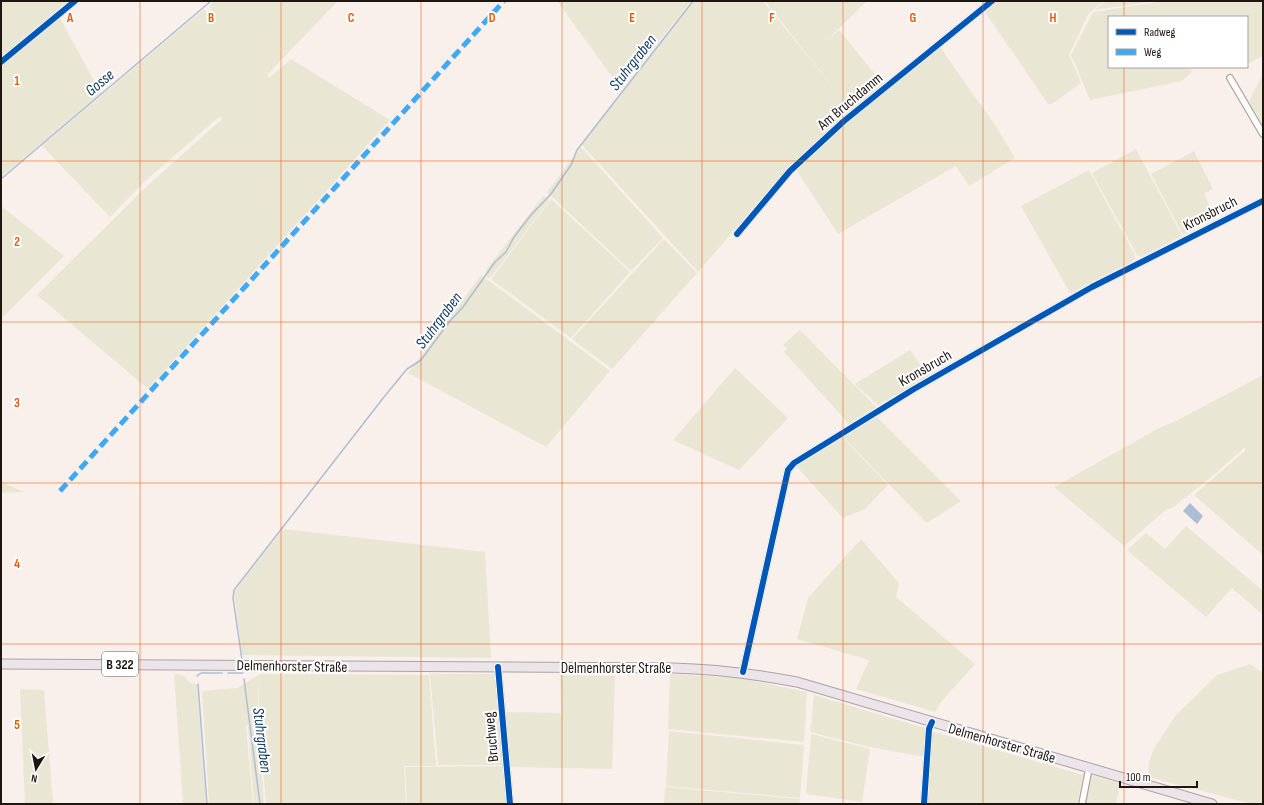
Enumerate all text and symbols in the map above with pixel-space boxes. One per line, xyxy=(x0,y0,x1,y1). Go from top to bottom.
text: A xyxy=(66,10,74,26)
text: B xyxy=(208,10,214,26)
text: C xyxy=(348,10,355,26)
text: D xyxy=(489,10,496,26)
text: E xyxy=(629,10,635,26)
text: F xyxy=(769,10,775,26)
text: G xyxy=(910,10,917,26)
text: H xyxy=(1050,10,1057,26)
legend xyxy=(1108,16,1248,68)
text: Radweg xyxy=(1144,25,1176,40)
water label: Stuhrgraben xyxy=(605,31,661,95)
text: Weg xyxy=(1144,45,1161,60)
water label: Gosse xyxy=(82,66,118,101)
street label: Am Bruchdamm xyxy=(813,68,887,135)
text: 1 xyxy=(14,73,20,89)
street label: Kronsbruch xyxy=(1180,192,1240,235)
text: 2 xyxy=(14,234,20,250)
water label: Stuhrgraben xyxy=(412,289,467,353)
street label: Kronsbruch xyxy=(895,346,955,391)
text: 3 xyxy=(14,395,20,411)
text: 4 xyxy=(14,556,20,572)
road number: B 322 xyxy=(102,652,138,676)
street label: Delmenhorster Straße xyxy=(236,656,348,677)
street label: Delmenhorster Straße xyxy=(561,659,671,678)
water label: Stuhrgraben xyxy=(248,706,275,774)
street label: Bruchweg xyxy=(480,711,503,763)
text: 5 xyxy=(14,717,20,733)
street label: Delmenhorster Straße xyxy=(946,719,1058,768)
north arrow xyxy=(16,749,56,789)
scale bar xyxy=(1120,763,1197,789)
text: 100 m xyxy=(1126,770,1151,785)
text: N xyxy=(30,771,38,785)

